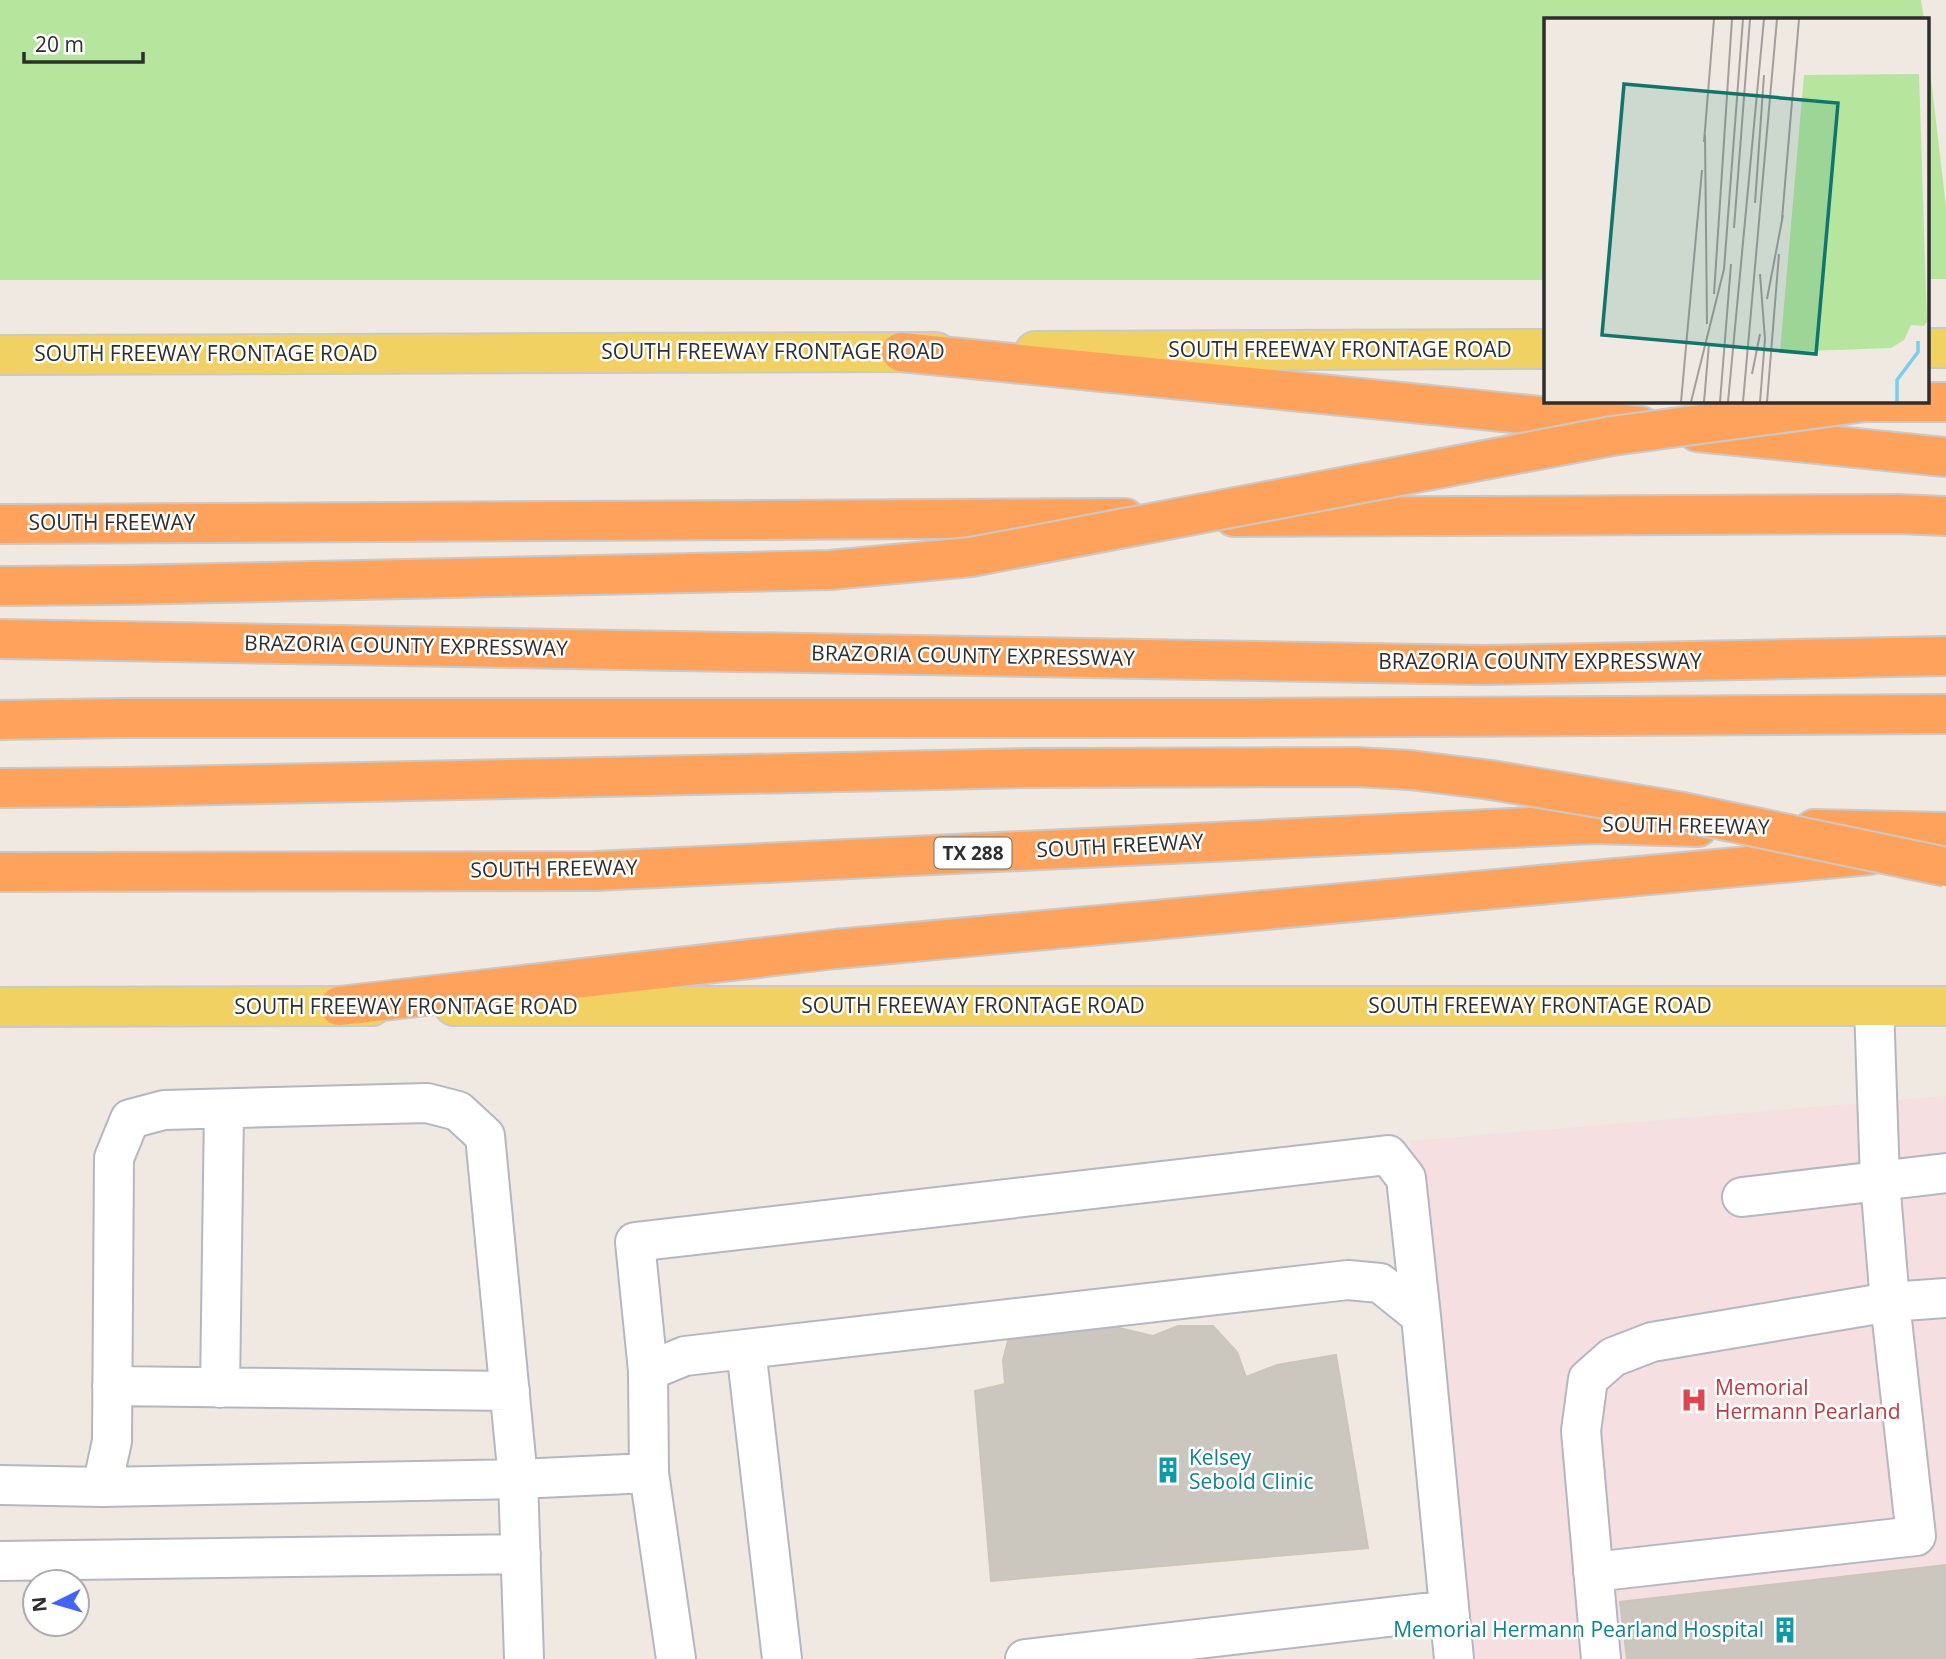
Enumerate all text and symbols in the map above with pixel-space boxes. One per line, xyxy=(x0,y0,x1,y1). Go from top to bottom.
inset map xyxy=(1544,18,1928,402)
scale bar xyxy=(24,21,144,65)
text: 20 m xyxy=(35,30,84,58)
street label: SOUTH FREEWAY FRONTAGE ROAD xyxy=(1168,335,1512,363)
street label: SOUTH FREEWAY FRONTAGE ROAD xyxy=(601,337,945,365)
street label: SOUTH FREEWAY FRONTAGE ROAD xyxy=(34,339,378,367)
street label: SOUTH FREEWAY xyxy=(28,508,196,536)
street label: BRAZORIA COUNTY EXPRESSWAY xyxy=(244,628,568,662)
street label: BRAZORIA COUNTY EXPRESSWAY xyxy=(811,638,1135,672)
street label: BRAZORIA COUNTY EXPRESSWAY xyxy=(1378,647,1702,675)
street label: SOUTH FREEWAY xyxy=(1602,810,1770,840)
street label: SOUTH FREEWAY xyxy=(1036,827,1204,863)
road number: TX 288 xyxy=(934,838,1012,868)
street label: SOUTH FREEWAY xyxy=(470,853,638,883)
street label: SOUTH FREEWAY FRONTAGE ROAD xyxy=(801,991,1145,1019)
street label: SOUTH FREEWAY FRONTAGE ROAD xyxy=(1368,991,1712,1019)
street label: SOUTH FREEWAY FRONTAGE ROAD xyxy=(234,992,578,1020)
place label: Memorial Hermann Pearland xyxy=(1715,1373,1901,1425)
hospital icon: Memorial Hermann Pearland xyxy=(1679,1385,1709,1415)
place label: Kelsey Sebold Clinic xyxy=(1189,1443,1313,1495)
building icon: Kelsey Sebold Clinic xyxy=(1153,1455,1183,1485)
north arrow xyxy=(21,1568,91,1638)
text: N xyxy=(25,1596,53,1613)
place label: Memorial Hermann Pearland Hospital xyxy=(1393,1615,1764,1643)
building icon: Memorial Hermann Pearland Hospital xyxy=(1770,1615,1800,1645)

